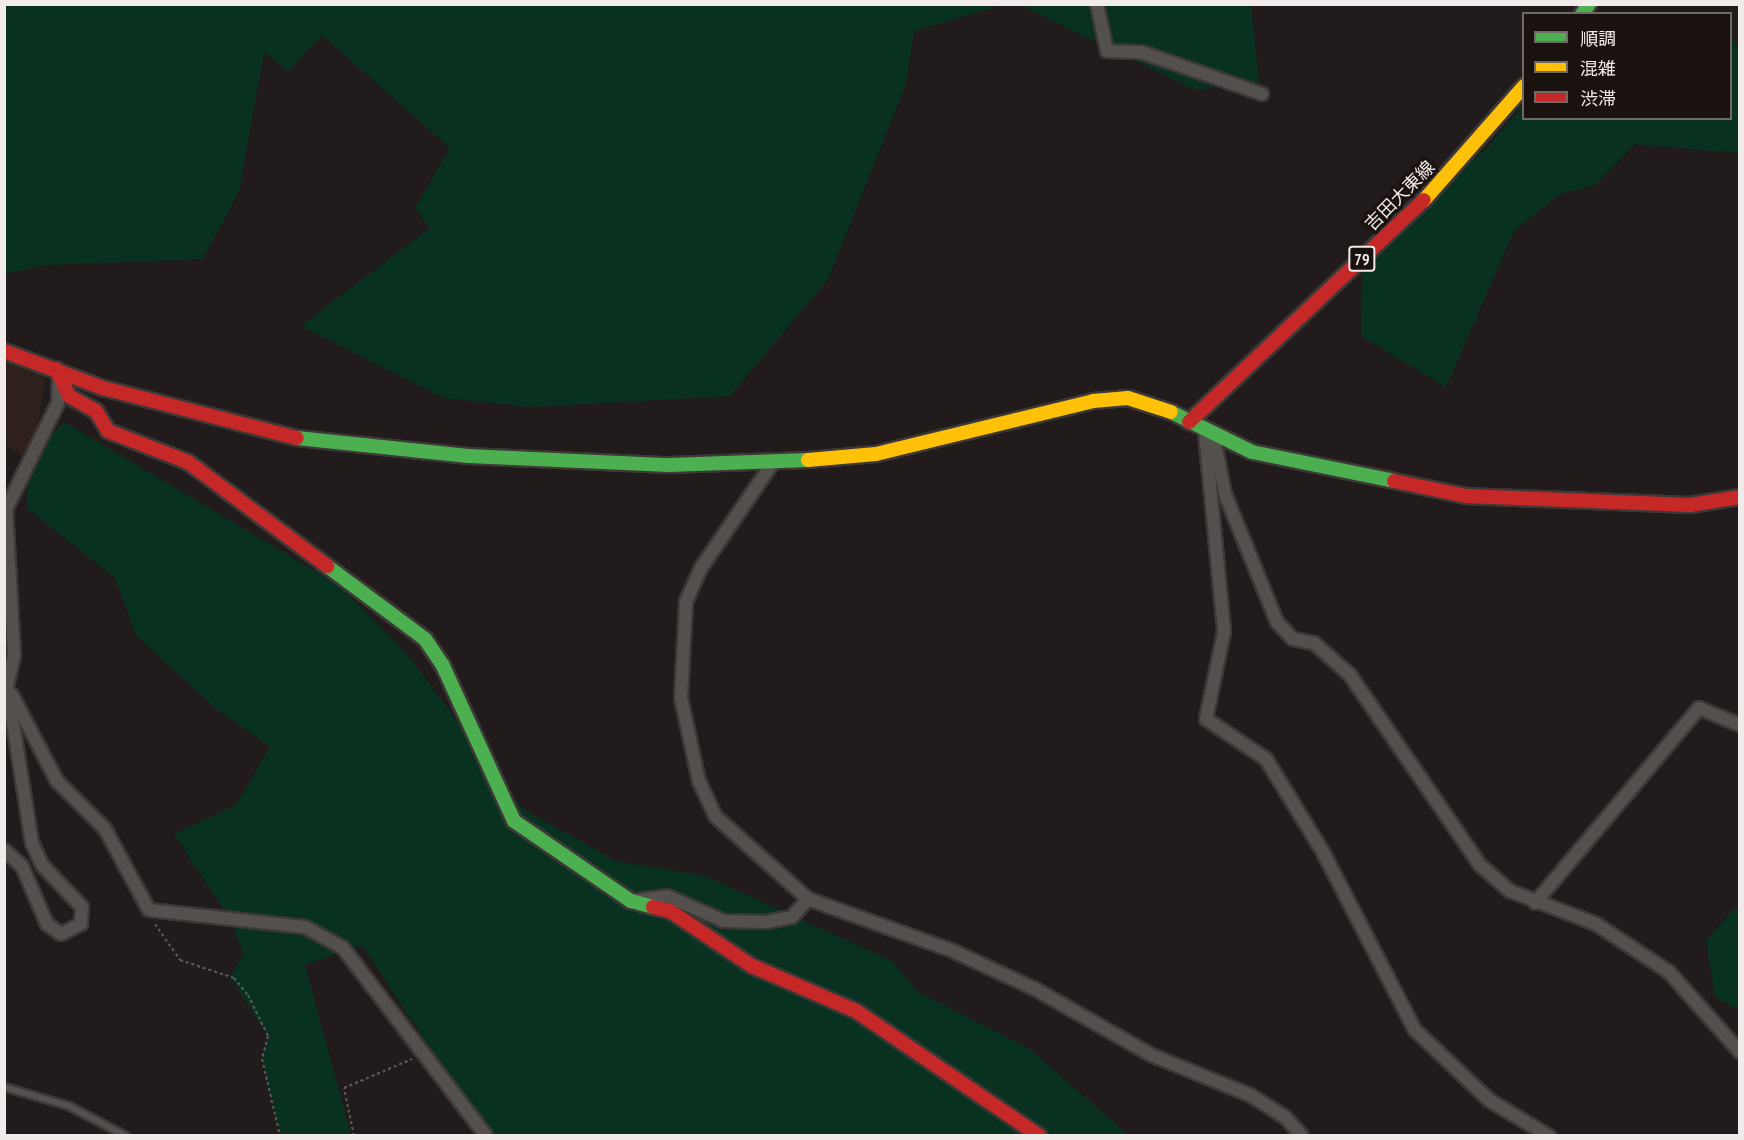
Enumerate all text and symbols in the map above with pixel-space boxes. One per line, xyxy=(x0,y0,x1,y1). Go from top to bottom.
legend xyxy=(1522,12,1732,120)
text: 順調 xyxy=(1580,27,1616,50)
text: 混雑 xyxy=(1580,57,1616,80)
text: 渋滞 xyxy=(1580,87,1616,110)
street label: 吉田大東線 xyxy=(1361,157,1439,235)
road number: 79 xyxy=(1347,246,1377,272)

